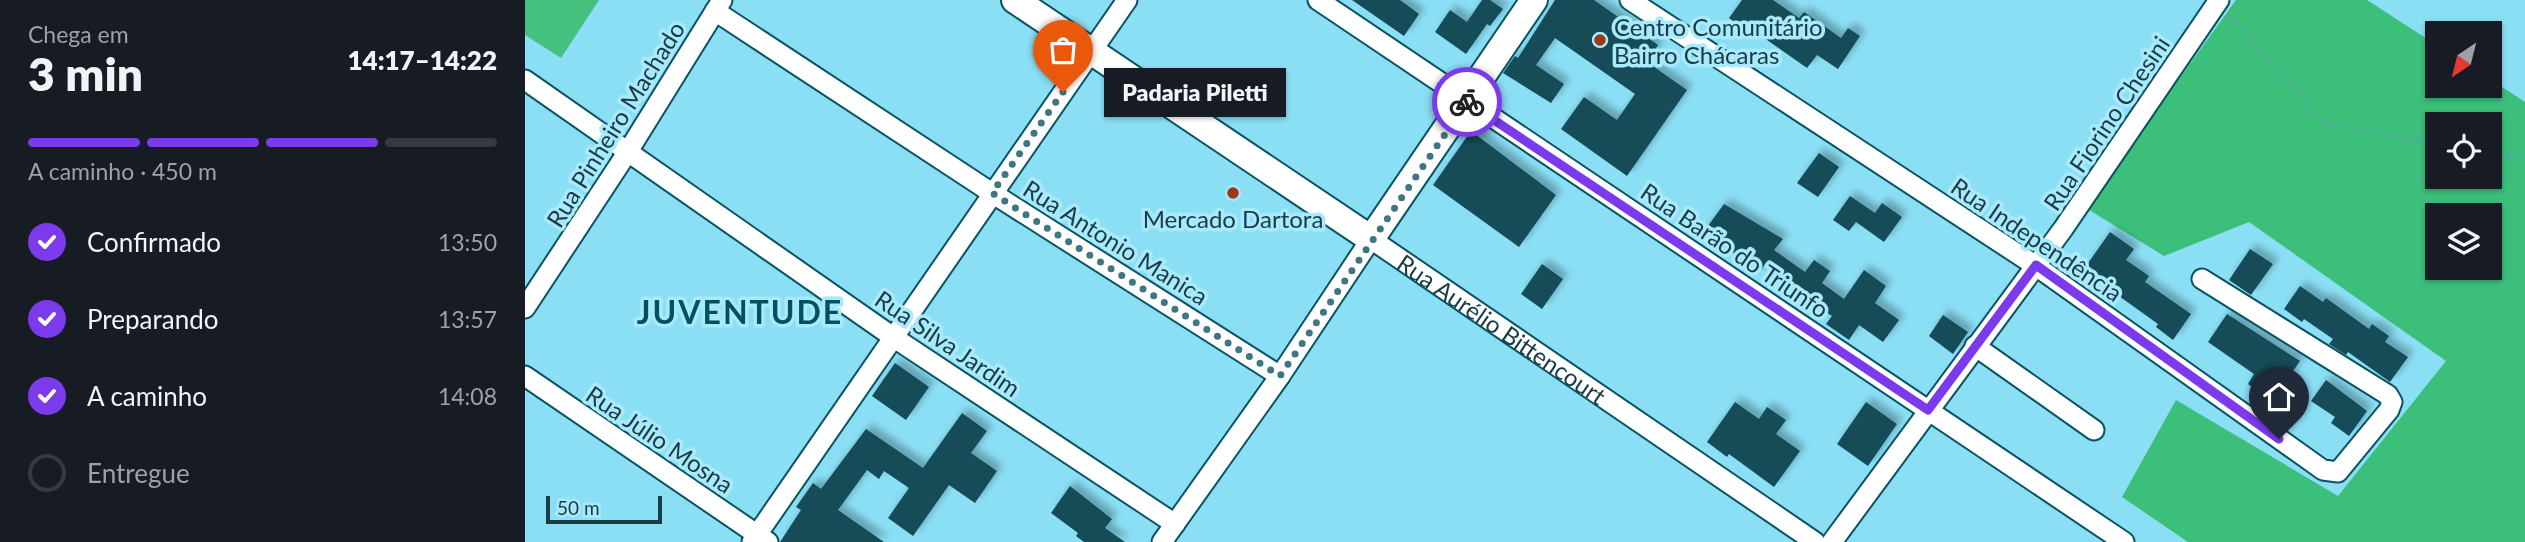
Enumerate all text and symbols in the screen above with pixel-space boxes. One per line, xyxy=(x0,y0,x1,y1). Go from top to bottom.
place label: Centro Comunitário Bairro Chácaras xyxy=(1614,12,1823,69)
street label: Rua Pinheiro Machado xyxy=(540,16,690,232)
text: Chega em xyxy=(28,20,129,48)
pin xyxy=(1033,20,1093,92)
north arrow xyxy=(2425,21,2503,98)
map controls xyxy=(2425,21,2502,280)
street label: Rua Fiorino Chesini xyxy=(2037,30,2175,216)
icon: bag xyxy=(1044,31,1082,69)
marker: Centro Comunitário Bairro Chácaras xyxy=(1592,32,1608,48)
text: 14:17–14:22 xyxy=(347,44,497,76)
text: 3 min xyxy=(28,46,143,101)
courier xyxy=(1432,67,1502,137)
callout: Padaria Piletti xyxy=(1105,68,1287,116)
text: Padaria Piletti xyxy=(1122,78,1268,106)
icon: bike xyxy=(1448,83,1486,121)
button: locate xyxy=(2425,112,2502,189)
text: A caminho · 450 m xyxy=(28,157,217,185)
street label: Rua Independência xyxy=(1946,171,2128,307)
street label: Rua Antonio Manica xyxy=(1018,174,1214,310)
street label: Rua Barão do Triunfo xyxy=(1636,176,1834,324)
marker: Mercado Dartora xyxy=(1225,185,1241,201)
button: layers xyxy=(2425,203,2502,280)
place label: Mercado Dartora xyxy=(1143,204,1323,233)
icon: check xyxy=(28,223,66,261)
text: Confirmado xyxy=(87,226,221,258)
text: 13:50 xyxy=(438,228,497,256)
street label: Rua Aurélio Bittencourt xyxy=(1393,247,1612,410)
street label: Rua Silva Jardim xyxy=(870,284,1026,402)
district label: JUVENTUDE xyxy=(637,292,843,331)
icon: check xyxy=(28,300,66,338)
text: Preparando xyxy=(87,303,219,335)
text: 13:57 xyxy=(438,305,497,333)
pin xyxy=(2249,367,2309,439)
icon: check xyxy=(28,377,66,415)
icon: home xyxy=(2260,378,2298,416)
street label: Rua Júlio Mosna xyxy=(581,379,739,499)
text: A caminho xyxy=(87,380,207,412)
text: 14:08 xyxy=(438,382,497,410)
text: Entregue xyxy=(87,457,190,489)
scale bar xyxy=(546,493,661,525)
text: 50 m xyxy=(557,496,600,519)

